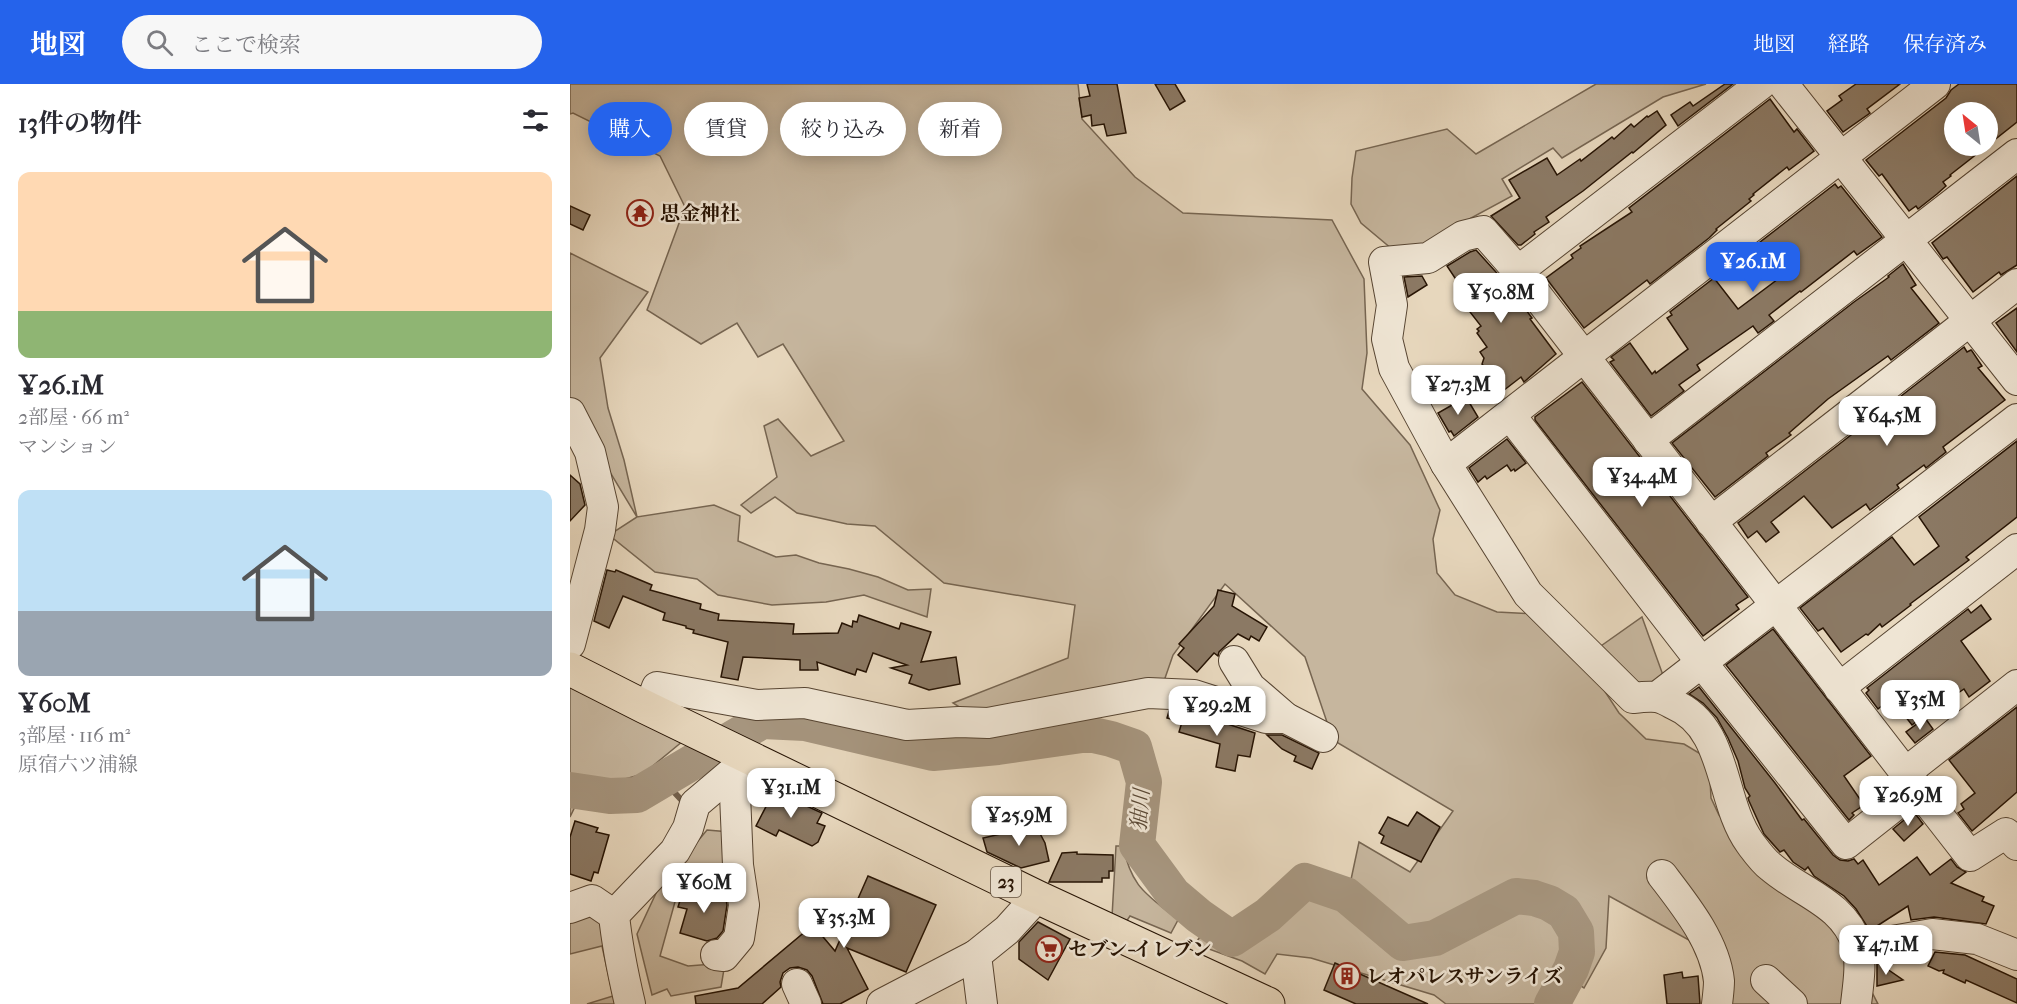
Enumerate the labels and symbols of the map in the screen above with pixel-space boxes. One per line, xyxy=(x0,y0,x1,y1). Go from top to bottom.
north arrow xyxy=(1944,102,1998,156)
temple icon: 思金神社 xyxy=(625,198,655,228)
place label: 思金神社 xyxy=(660,202,740,225)
pin: ¥26.1M xyxy=(1704,242,1802,293)
pin: ¥50.8M xyxy=(1452,273,1550,324)
pin: ¥27.3M xyxy=(1409,365,1507,416)
pin: ¥64.5M xyxy=(1838,396,1936,447)
pin: ¥34.4M xyxy=(1593,457,1691,508)
pin: ¥35M xyxy=(1884,680,1956,731)
pin: ¥29.2M xyxy=(1168,686,1266,737)
pin: ¥31.1M xyxy=(742,768,840,819)
pin: ¥26.9M xyxy=(1859,776,1957,827)
water label: 㹨川 xyxy=(1126,786,1154,832)
pin: ¥25.9M xyxy=(970,796,1068,847)
pin: ¥60M xyxy=(668,863,740,914)
road number: 23 xyxy=(991,867,1021,897)
pin: ¥35.3M xyxy=(795,898,893,949)
pin: ¥47.1M xyxy=(1837,925,1935,976)
supermarket icon: セブン-イレブン xyxy=(1034,934,1064,964)
place label: セブン-イレブン xyxy=(1068,938,1212,961)
building icon: レオパレスサンライズ xyxy=(1332,961,1362,991)
place label: レオパレスサンライズ xyxy=(1366,965,1563,988)

